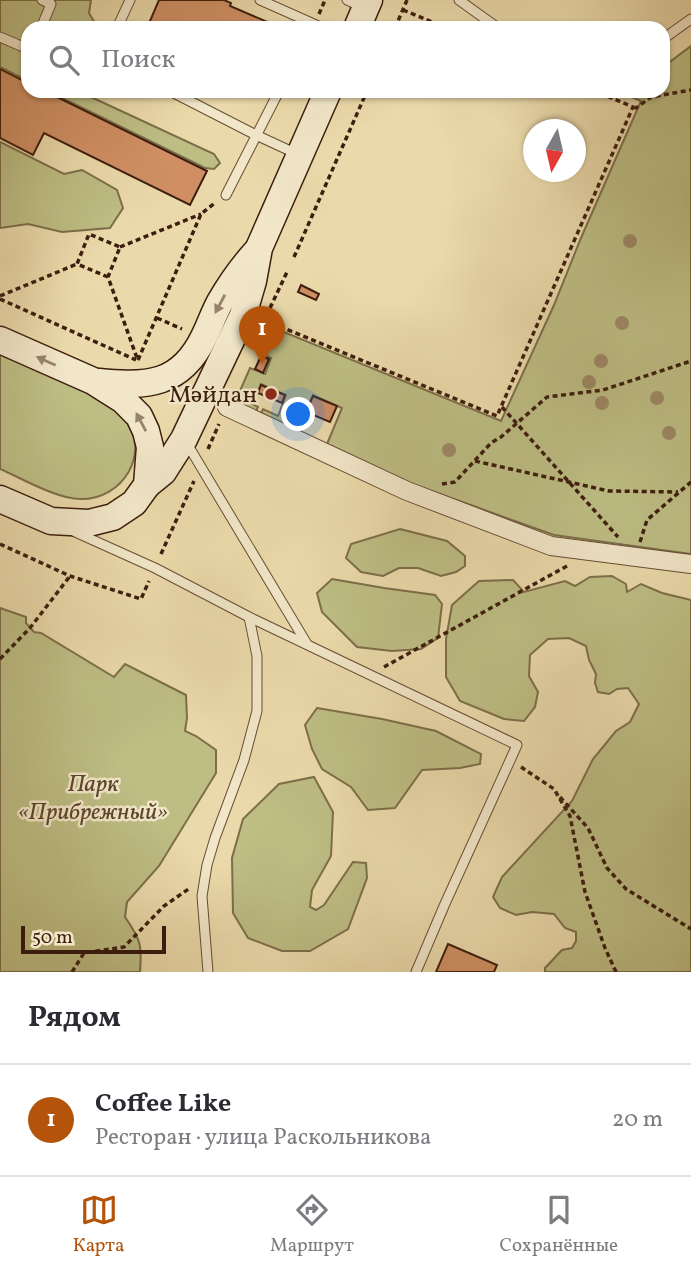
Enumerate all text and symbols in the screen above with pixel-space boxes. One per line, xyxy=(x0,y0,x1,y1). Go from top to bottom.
search box xyxy=(21,21,670,98)
icon: search xyxy=(45,41,83,79)
text: Поиск xyxy=(101,42,175,78)
north arrow xyxy=(523,119,586,182)
one-way arrow xyxy=(214,294,225,314)
pin: 1 xyxy=(239,306,285,364)
one-way arrow xyxy=(36,355,57,366)
place label: Мәйдан xyxy=(169,379,257,413)
marker: Мәйдан xyxy=(263,386,279,402)
your location xyxy=(281,397,315,431)
one-way arrow xyxy=(135,413,147,432)
park label: Парк «Прибрежный» xyxy=(18,768,168,830)
scale bar xyxy=(21,923,166,955)
text: 50 m xyxy=(32,925,73,951)
text: Рядом xyxy=(28,997,121,1039)
text: Coffee Like xyxy=(95,1086,231,1122)
text: 1 xyxy=(46,1104,56,1136)
text: 20 m xyxy=(612,1104,663,1136)
text: Ресторан · улица Раскольникова xyxy=(95,1122,432,1154)
tab: Карта xyxy=(73,1191,124,1259)
tab: Маршрут xyxy=(270,1191,354,1259)
tab: Сохранённые xyxy=(500,1191,618,1259)

